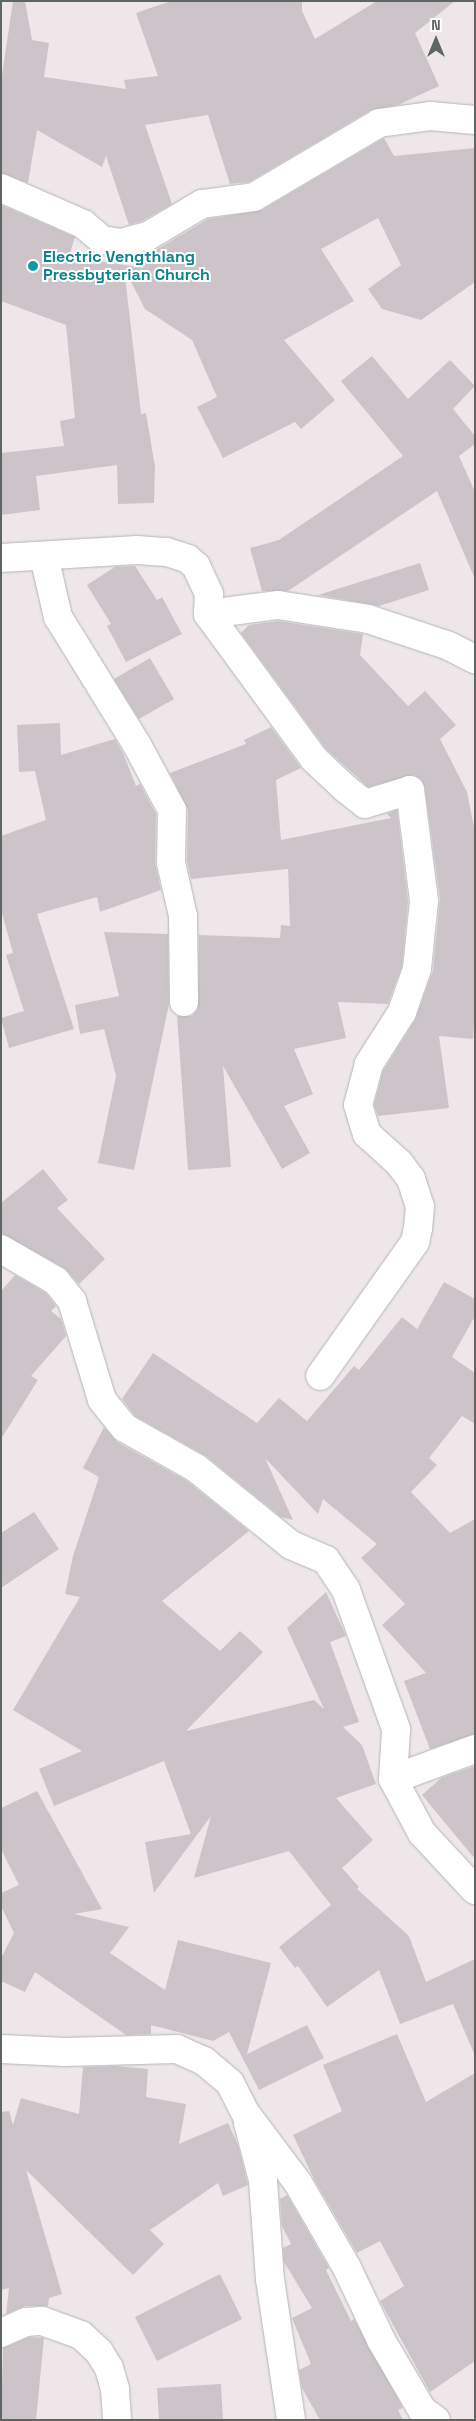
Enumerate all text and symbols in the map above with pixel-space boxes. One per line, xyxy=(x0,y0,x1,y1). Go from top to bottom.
north arrow xyxy=(411,15,461,65)
text: N xyxy=(431,16,441,34)
place label: Electric Vengthlang Pressbyterian Church xyxy=(43,247,210,285)
marker: Electric Vengthlang Pressbyterian Church xyxy=(27,260,39,272)

